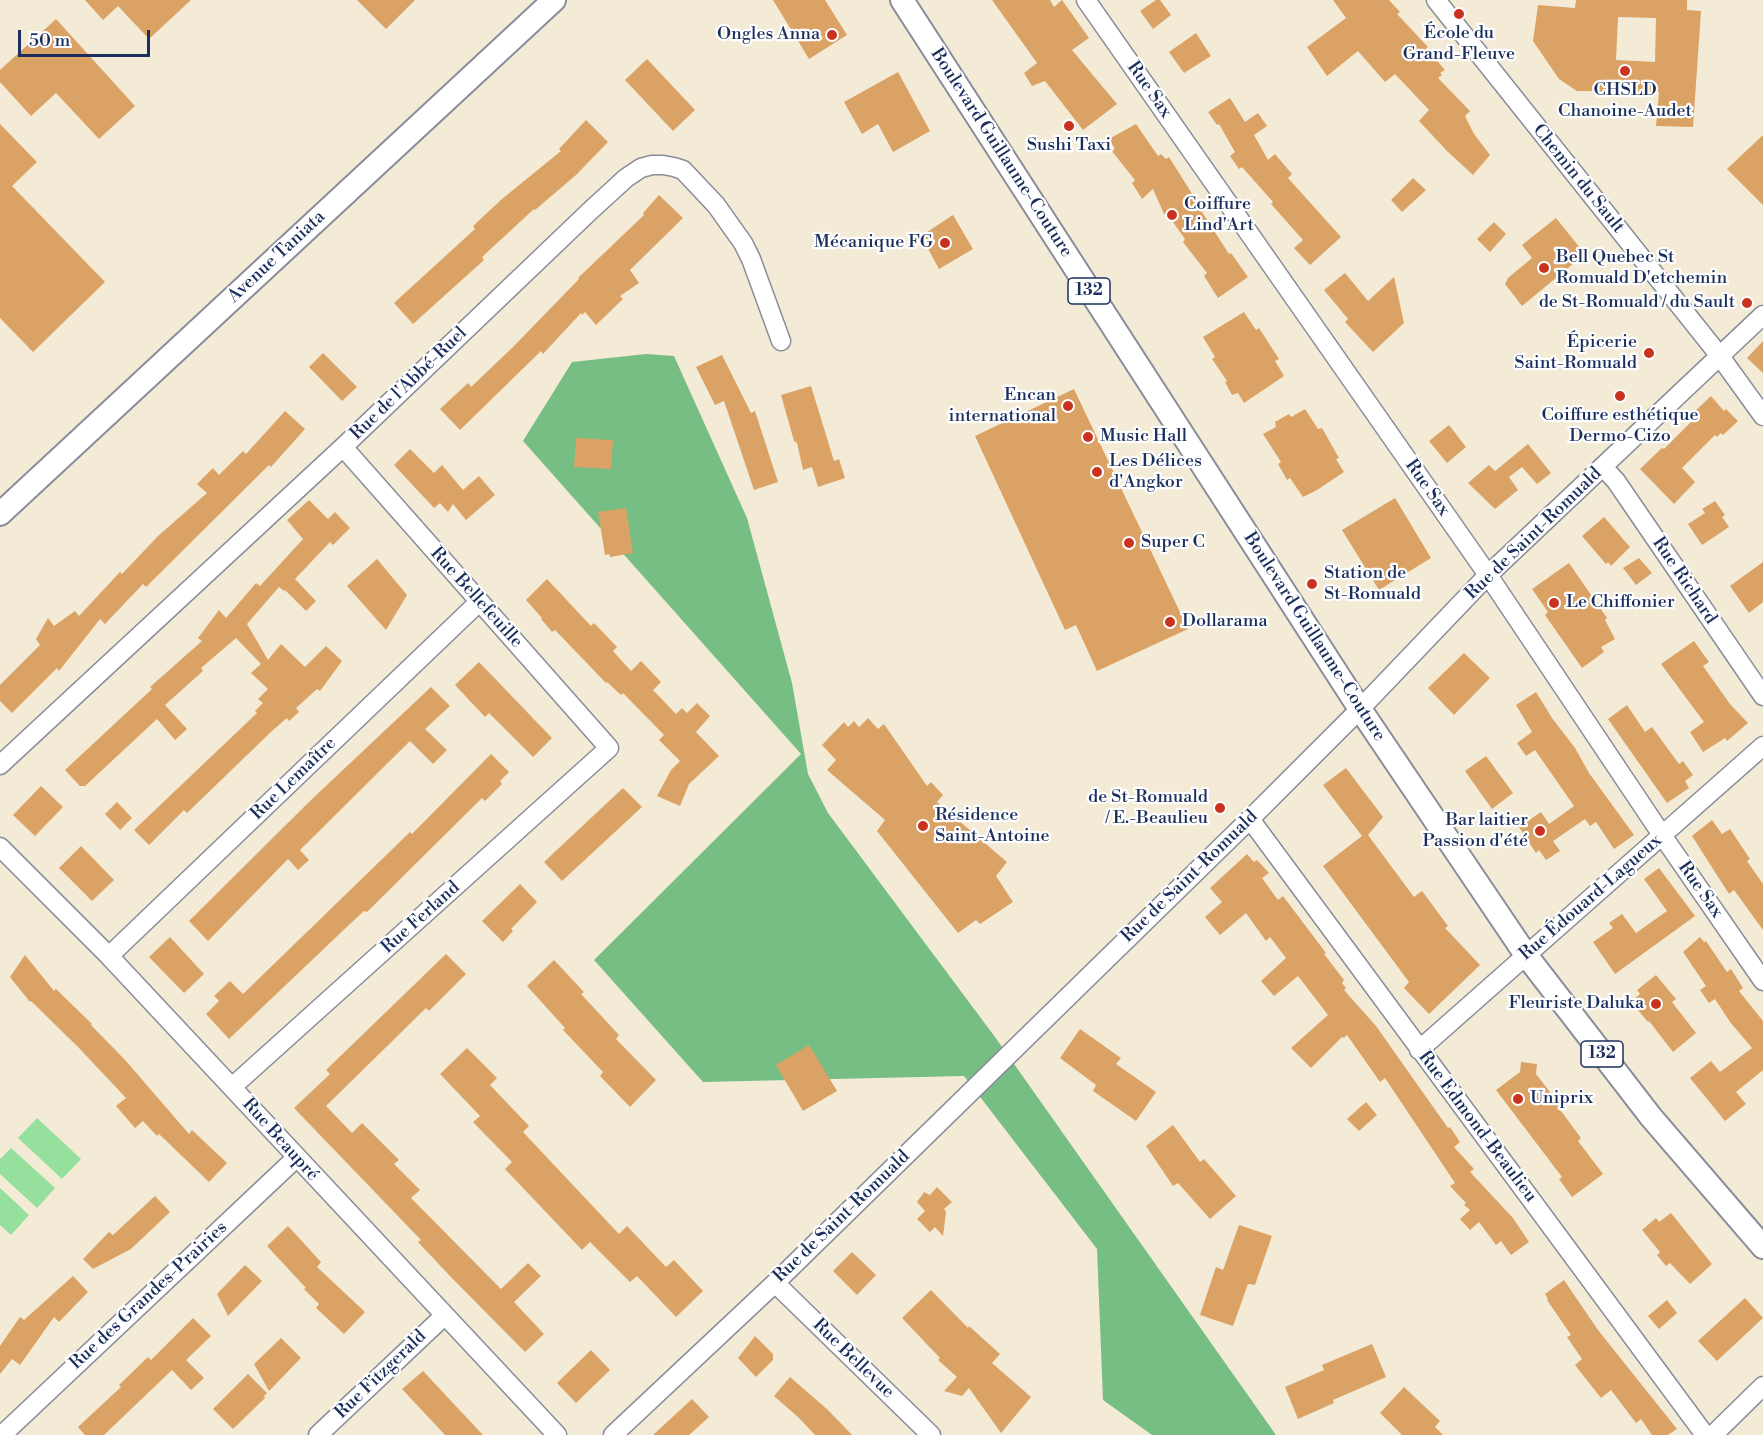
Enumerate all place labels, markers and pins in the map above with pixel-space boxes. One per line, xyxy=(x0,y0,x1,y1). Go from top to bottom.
marker: École du Grand-Fleuve xyxy=(1452,7,1466,21)
place label: École du Grand-Fleuve xyxy=(1403,23,1515,66)
place label: Ongles Anna xyxy=(717,24,820,46)
marker: Ongles Anna xyxy=(825,28,839,42)
marker: CHSLD Chanoine-Audet xyxy=(1618,64,1632,78)
place label: CHSLD Chanoine-Audet xyxy=(1558,80,1692,122)
marker: Sushi Taxi xyxy=(1062,119,1076,133)
place label: Sushi Taxi xyxy=(1027,135,1111,157)
place label: Coiffure Lind'Art xyxy=(1184,194,1254,236)
marker: Coiffure Lind'Art xyxy=(1165,208,1179,222)
place label: Mécanique FG xyxy=(814,232,933,254)
marker: Mécanique FG xyxy=(938,236,952,250)
place label: Bell Quebec St Romuald D'etchemin xyxy=(1556,247,1727,290)
marker: Bell Quebec St Romuald D'etchemin xyxy=(1537,261,1551,275)
place label: de St-Romuald / du Sault xyxy=(1539,292,1735,314)
marker: de St-Romuald / du Sault xyxy=(1740,296,1754,310)
place label: Épicerie Saint-Romuald xyxy=(1514,332,1637,374)
marker: Épicerie Saint-Romuald xyxy=(1642,346,1656,360)
place label: Encan international xyxy=(949,385,1056,428)
marker: Coiffure esthétique Dermo-Cizo xyxy=(1613,389,1627,403)
marker: Encan international xyxy=(1061,399,1075,413)
place label: Coiffure esthétique Dermo-Cizo xyxy=(1541,405,1699,448)
place label: Music Hall xyxy=(1100,426,1187,448)
marker: Music Hall xyxy=(1081,430,1095,444)
place label: Les Délices d'Angkor xyxy=(1109,451,1202,494)
marker: Les Délices d'Angkor xyxy=(1090,465,1104,479)
place label: Super C xyxy=(1141,532,1205,554)
marker: Super C xyxy=(1122,536,1136,550)
place label: Station de St-Romuald xyxy=(1324,563,1421,606)
marker: Station de St-Romuald xyxy=(1305,577,1319,591)
place label: Le Chiffonier xyxy=(1566,592,1675,614)
marker: Le Chiffonier xyxy=(1547,596,1561,610)
place label: Dollarama xyxy=(1182,611,1268,633)
marker: Dollarama xyxy=(1163,615,1177,629)
place label: de St-Romuald / E.-Beaulieu xyxy=(1088,787,1208,830)
marker: de St-Romuald / E.-Beaulieu xyxy=(1213,801,1227,815)
place label: Résidence Saint-Antoine xyxy=(935,805,1050,848)
place label: Bar laitier Passion d'été xyxy=(1423,810,1528,852)
marker: Résidence Saint-Antoine xyxy=(916,819,930,833)
marker: Bar laitier Passion d'été xyxy=(1533,824,1547,838)
place label: Fleuriste Daluka xyxy=(1509,993,1644,1015)
marker: Fleuriste Daluka xyxy=(1649,997,1663,1011)
place label: Uniprix xyxy=(1530,1088,1593,1110)
marker: Uniprix xyxy=(1511,1092,1525,1106)

